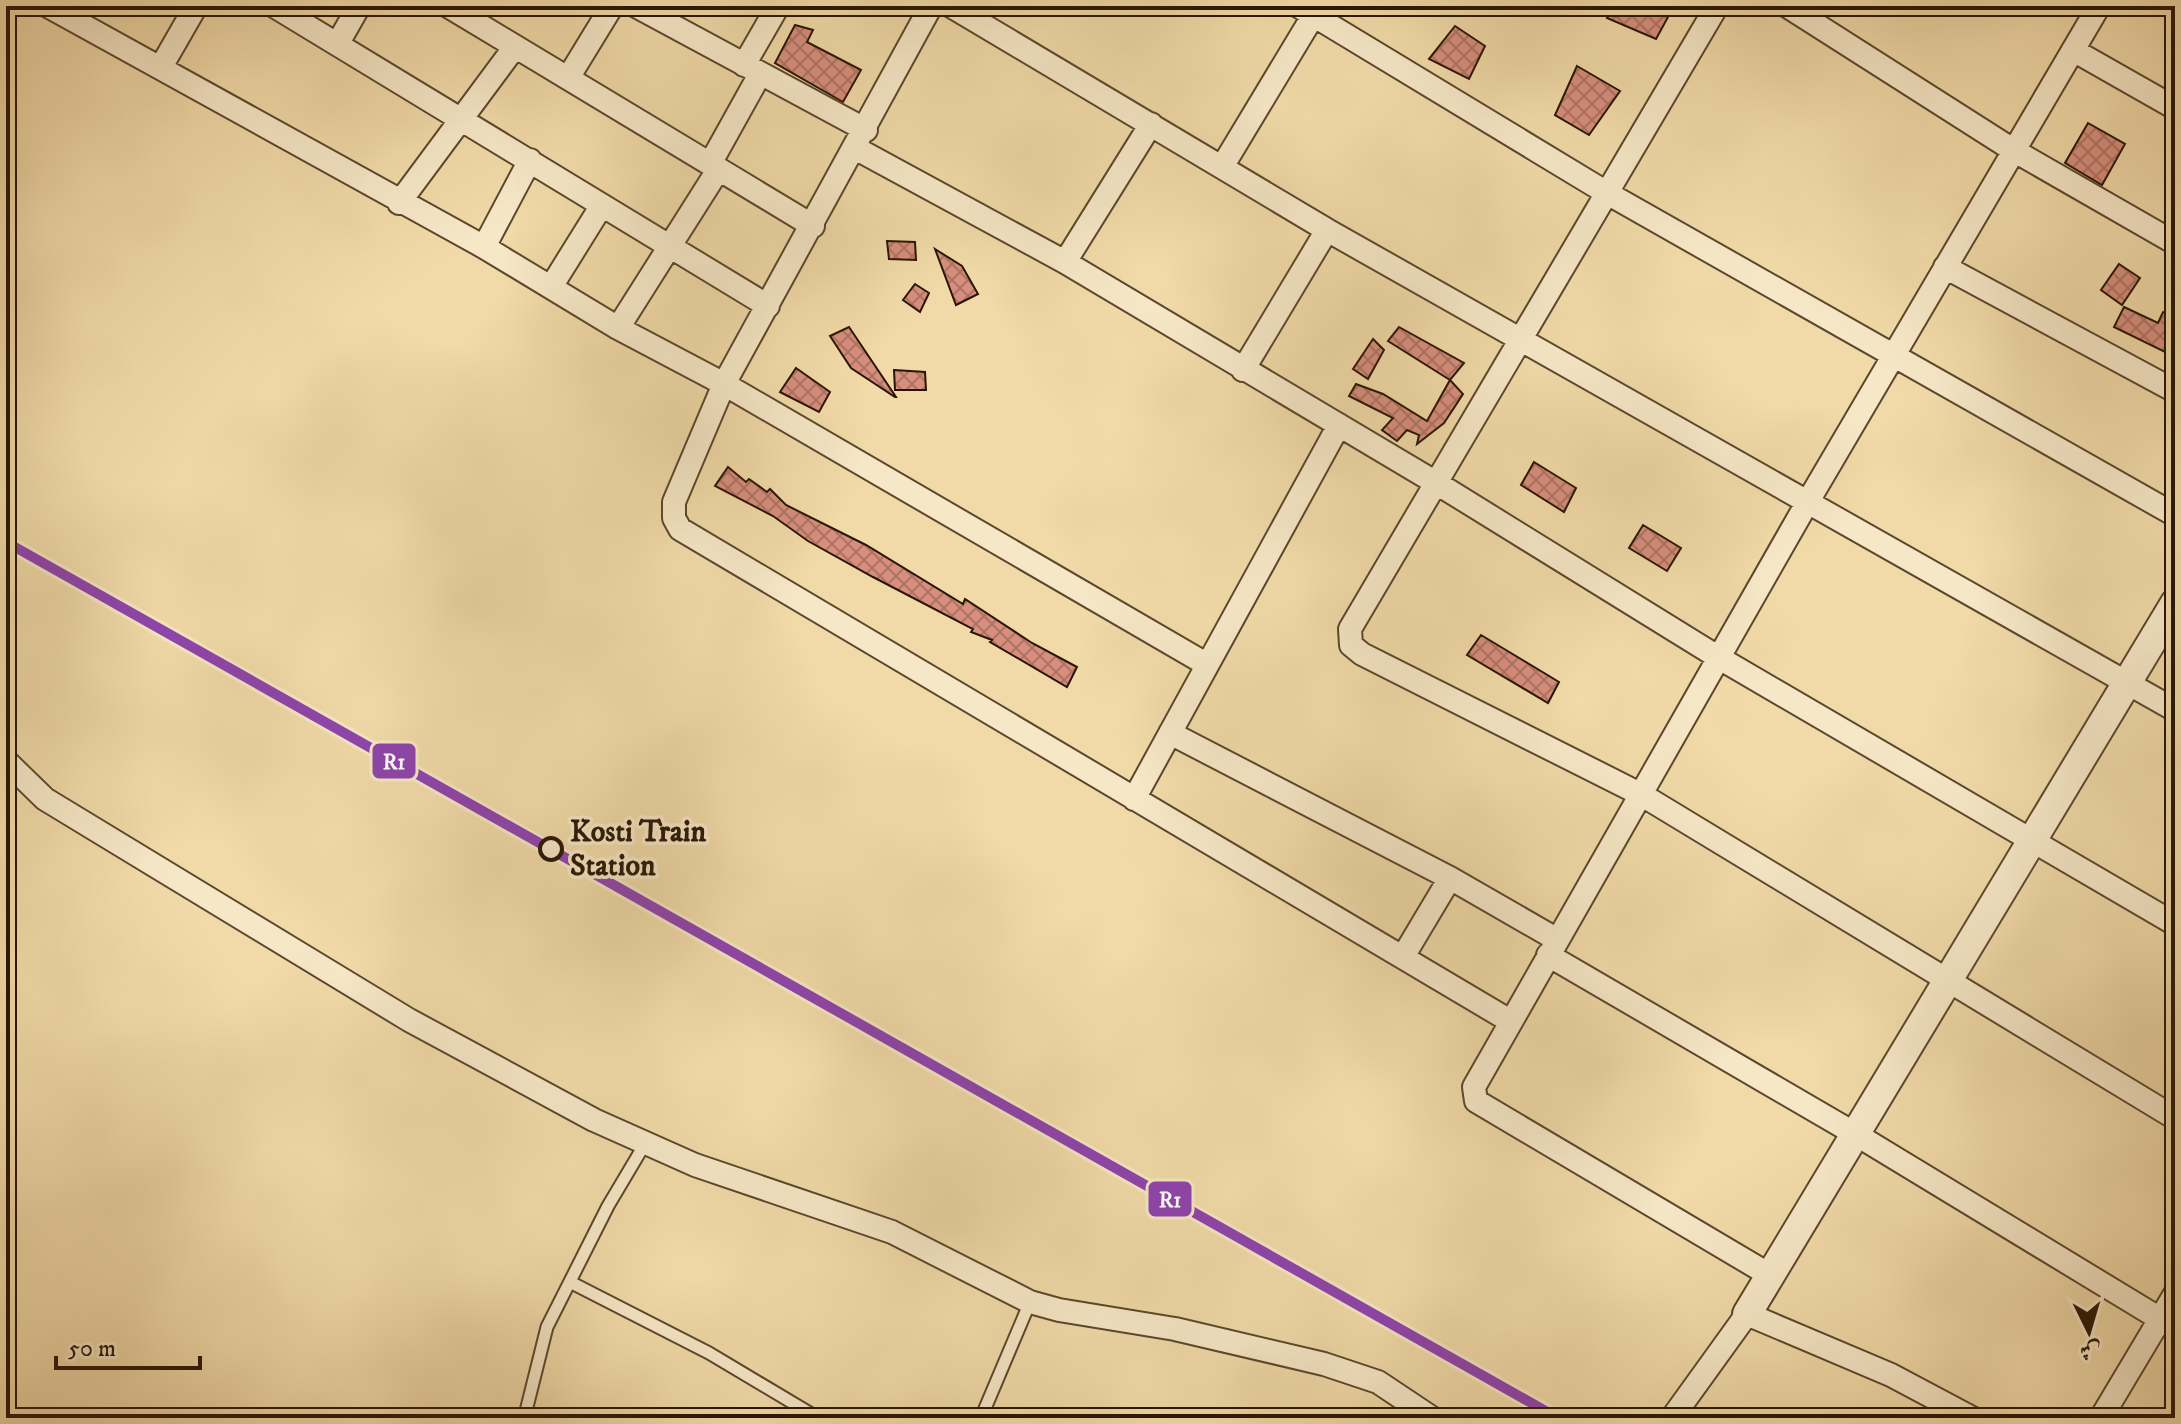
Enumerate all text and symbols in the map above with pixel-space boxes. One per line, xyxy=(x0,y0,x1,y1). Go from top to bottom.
line badge: R1 xyxy=(371,742,417,780)
text: R1 xyxy=(383,749,405,776)
place label: Kosti Train Station xyxy=(570,814,706,885)
marker: Kosti Train Station xyxy=(539,837,563,861)
line badge: R1 xyxy=(1147,1180,1193,1218)
text: R1 xyxy=(1159,1187,1181,1214)
north arrow xyxy=(2049,1292,2129,1372)
scale bar xyxy=(56,1320,200,1370)
text: 50 m xyxy=(68,1334,116,1364)
text: ش xyxy=(2079,1336,2103,1365)

